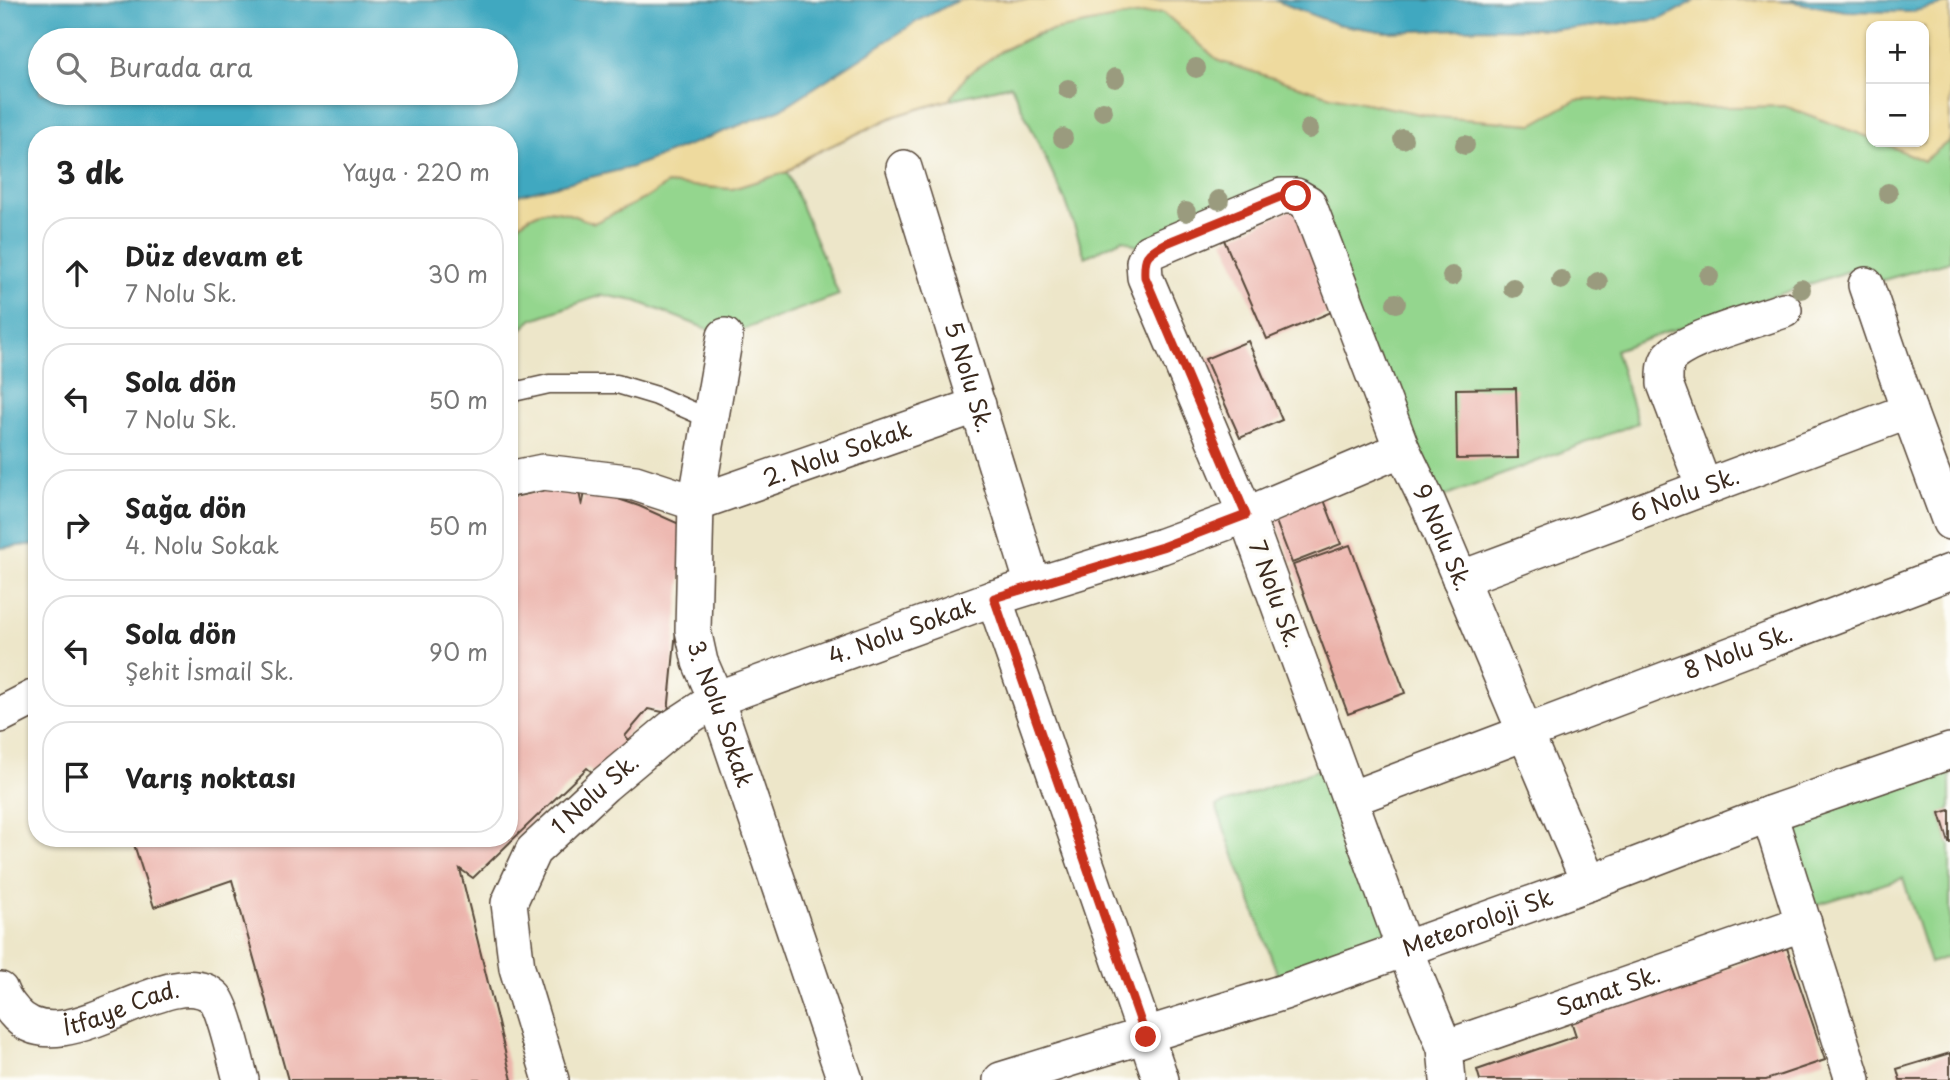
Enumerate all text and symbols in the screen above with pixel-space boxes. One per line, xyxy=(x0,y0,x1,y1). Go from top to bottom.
map controls xyxy=(1866,21,1929,147)
button: + xyxy=(1866,21,1929,84)
search box xyxy=(28,28,518,105)
text: Burada ara xyxy=(108,47,252,86)
icon: search xyxy=(52,48,90,86)
button: − xyxy=(1866,84,1929,147)
text: 3 dk xyxy=(56,149,124,194)
text: Yaya · 220 m xyxy=(342,154,490,189)
route start xyxy=(1280,180,1311,211)
text: Düz devam et xyxy=(125,236,303,275)
icon: ahead xyxy=(58,254,96,292)
text: 30 m xyxy=(427,256,488,291)
text: 7 Nolu Sk. xyxy=(125,275,237,310)
street label: 5 Nolu Sk. xyxy=(937,317,1004,437)
text: Sola dön xyxy=(125,362,236,401)
icon: left xyxy=(58,380,96,418)
text: 50 m xyxy=(428,382,488,417)
text: 7 Nolu Sk. xyxy=(125,401,237,436)
street label: 2. Nolu Sokak xyxy=(758,410,916,495)
street label: 6 Nolu Sk. xyxy=(1625,457,1744,530)
street label: 9 Nolu Sk. xyxy=(1405,478,1482,596)
text: Sağa dön xyxy=(125,488,247,527)
icon: right xyxy=(58,506,96,544)
text: 50 m xyxy=(428,508,488,543)
text: 4. Nolu Sokak xyxy=(125,527,279,562)
street label: 7 Nolu Sk. xyxy=(1241,535,1312,652)
street label: 4. Nolu Sokak xyxy=(823,587,980,673)
text: Sola dön xyxy=(125,614,236,653)
street label: 8 Nolu Sk. xyxy=(1678,614,1797,687)
icon: left xyxy=(58,632,96,670)
text: 90 m xyxy=(429,634,488,669)
street label: 3. Nolu Sokak xyxy=(680,637,764,792)
text: Şehit İsmail Sk. xyxy=(125,653,294,688)
street label: 1 Nolu Sk. xyxy=(542,744,646,842)
icon: arrive xyxy=(58,758,96,796)
text: Varış noktası xyxy=(125,758,296,797)
street label: Meteoroloji Sk xyxy=(1397,878,1557,964)
street label: Sanat Sk. xyxy=(1551,955,1665,1024)
street label: İtfaye Cad. xyxy=(60,970,182,1044)
route end xyxy=(1130,1021,1161,1052)

